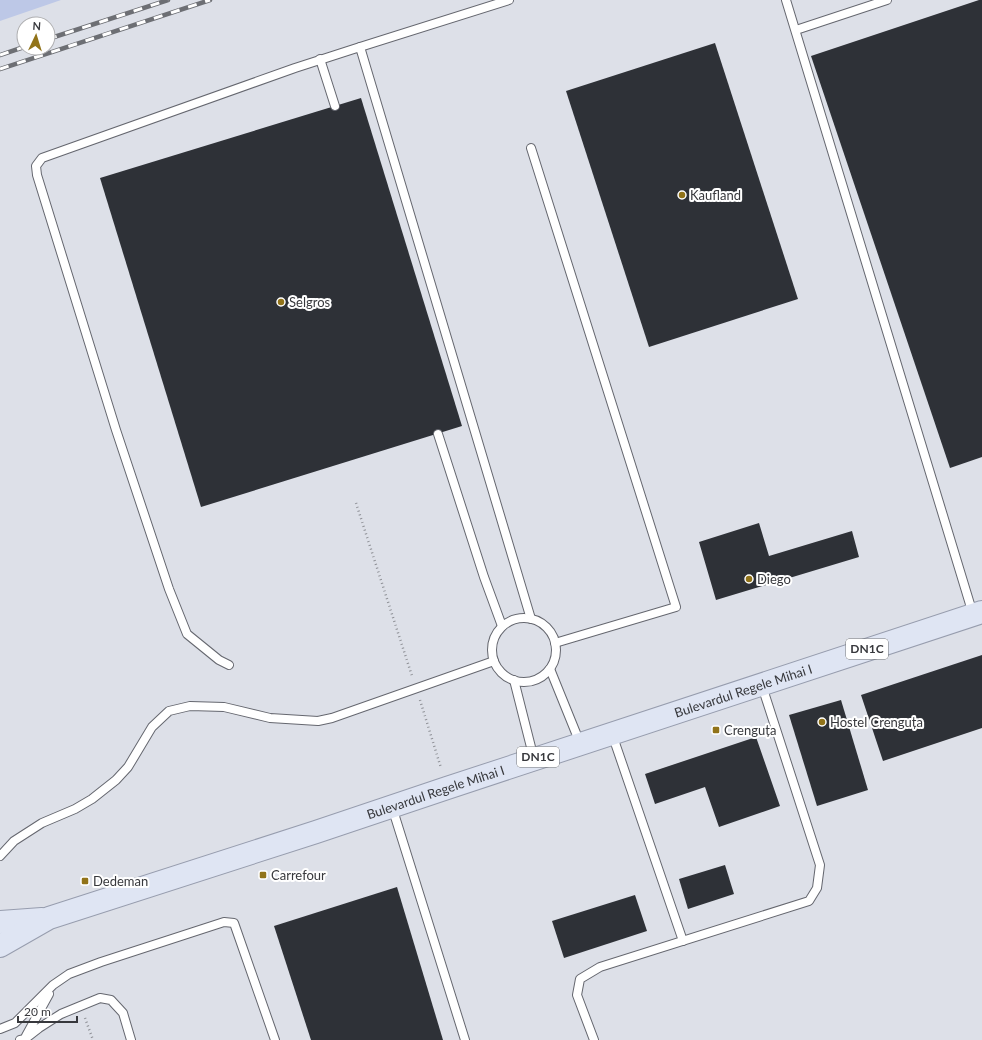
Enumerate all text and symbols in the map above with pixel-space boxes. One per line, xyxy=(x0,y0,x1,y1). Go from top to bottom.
north arrow xyxy=(16,16,56,56)
text: N xyxy=(32,19,41,32)
place label: Kaufland xyxy=(690,187,741,203)
marker: Kaufland xyxy=(677,190,687,200)
place label: Selgros xyxy=(289,294,331,310)
marker: Selgros xyxy=(276,297,286,307)
place label: Diego xyxy=(757,571,791,587)
marker: Diego xyxy=(744,574,754,584)
road number: DN1C xyxy=(846,639,888,659)
street label: Bulevardul Regele Mihai I xyxy=(672,660,814,721)
place label: Hostel Crenguța xyxy=(830,714,923,730)
marker: Hostel Crenguța xyxy=(817,717,827,727)
place label: Crenguța xyxy=(724,722,776,738)
marker: Crenguța xyxy=(711,725,721,735)
road number: DN1C xyxy=(517,747,559,767)
street label: Bulevardul Regele Mihai I xyxy=(365,762,506,822)
place label: Carrefour xyxy=(271,867,326,883)
marker: Carrefour xyxy=(258,870,268,880)
place label: Dedeman xyxy=(93,873,148,889)
marker: Dedeman xyxy=(80,876,90,886)
scale bar xyxy=(18,998,77,1024)
text: 20 m xyxy=(24,1004,51,1019)

